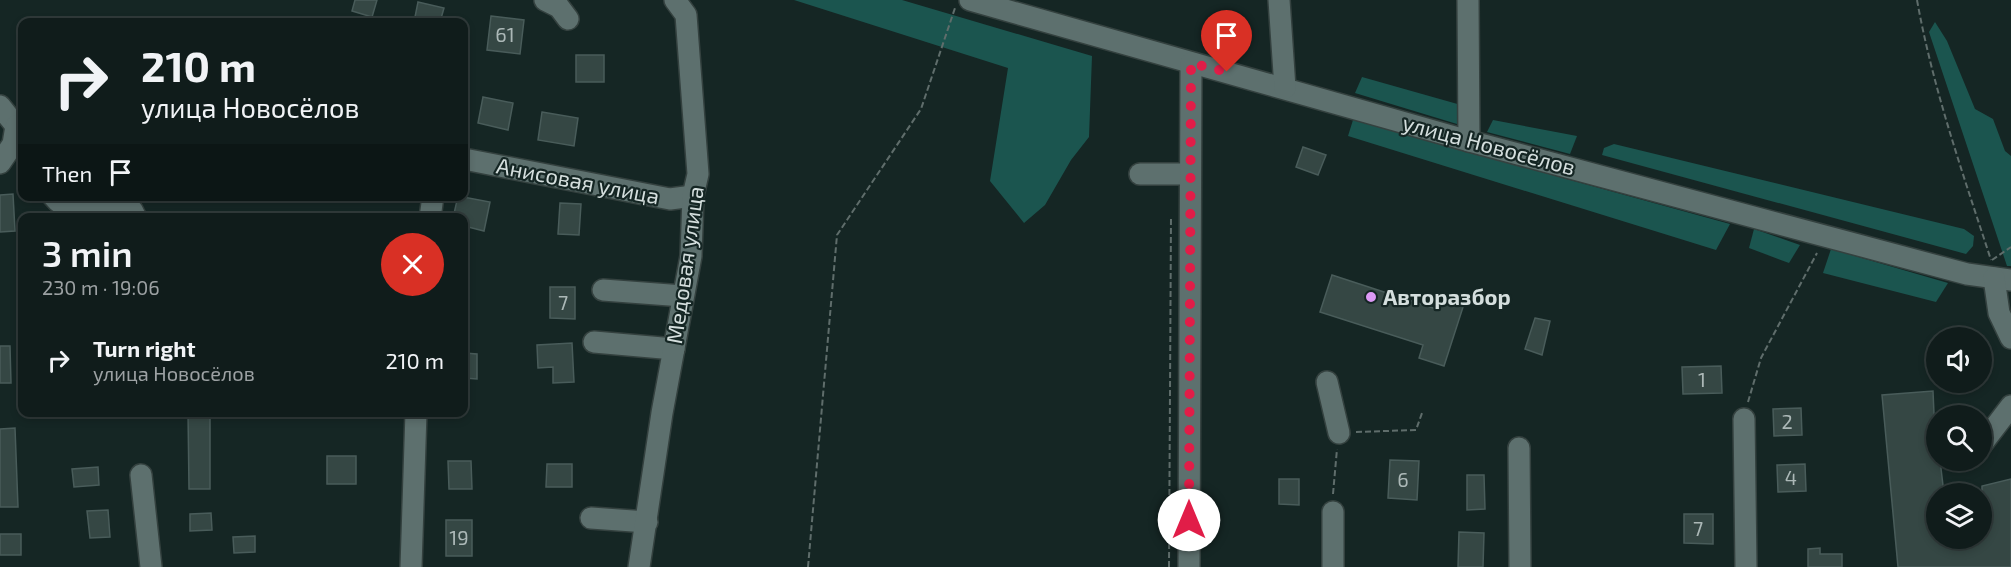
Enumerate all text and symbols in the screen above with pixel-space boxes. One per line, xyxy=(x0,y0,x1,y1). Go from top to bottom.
pin xyxy=(1201,10,1252,72)
icon: arrive xyxy=(1210,19,1243,52)
house number: 61 xyxy=(495,22,515,46)
text: 210 m xyxy=(141,40,256,90)
icon: right xyxy=(42,42,120,120)
text: улица Новосёлов xyxy=(141,91,359,123)
street label: улица Новосёлов xyxy=(1400,108,1579,181)
street label: Анисовая улица xyxy=(494,151,662,210)
icon: arrive xyxy=(104,156,137,189)
text: Then xyxy=(42,160,92,186)
street label: Медовая улица xyxy=(660,184,709,346)
text: 3 min xyxy=(42,231,133,274)
button: close xyxy=(381,233,444,296)
text: 230 m · 19:06 xyxy=(42,275,160,299)
place label: Авторазбор xyxy=(1383,283,1511,309)
house number: 7 xyxy=(558,290,568,314)
marker: Авторазбор xyxy=(1364,290,1378,304)
map controls xyxy=(1926,327,1992,549)
button: sound xyxy=(1926,327,1992,393)
text: Turn right xyxy=(93,335,195,361)
icon: right xyxy=(42,344,75,377)
text: 210 m xyxy=(385,347,444,373)
text: улица Новосёлов xyxy=(93,361,255,385)
house number: 1 xyxy=(1698,367,1706,391)
button: search xyxy=(1926,405,1992,471)
house number: 2 xyxy=(1781,409,1793,433)
house number: 4 xyxy=(1785,465,1797,489)
house number: 6 xyxy=(1397,467,1409,491)
button: layers xyxy=(1926,483,1992,549)
position arrow xyxy=(1157,488,1221,552)
house number: 7 xyxy=(1693,516,1703,540)
house number: 19 xyxy=(449,525,469,549)

